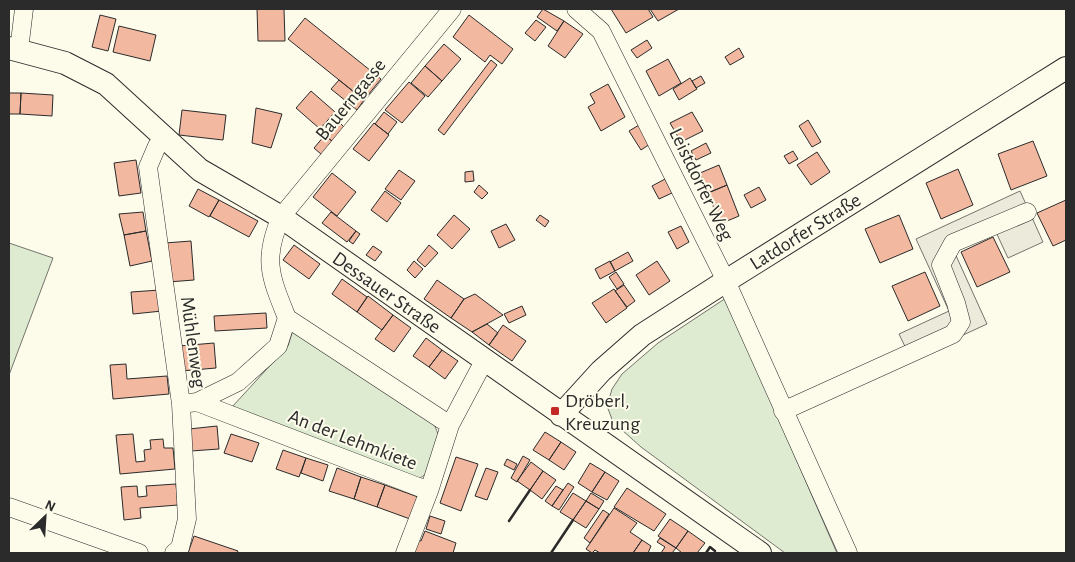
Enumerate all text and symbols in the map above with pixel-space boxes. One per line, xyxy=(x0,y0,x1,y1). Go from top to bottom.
street label: Bauerngasse xyxy=(312,55,390,144)
street label: Leistdorfer Weg xyxy=(665,125,737,244)
street label: Latdorfer Straße xyxy=(747,190,864,274)
street label: Dessauer Straße xyxy=(329,248,444,337)
street label: Mühlenweg xyxy=(177,295,209,389)
place label: Dröberl, Kreuzung xyxy=(565,391,640,434)
marker: Dröberl, Kreuzung xyxy=(549,405,561,417)
street label: An der Lehmkiete xyxy=(285,406,420,474)
north arrow xyxy=(20,492,70,542)
text: N xyxy=(43,498,57,515)

